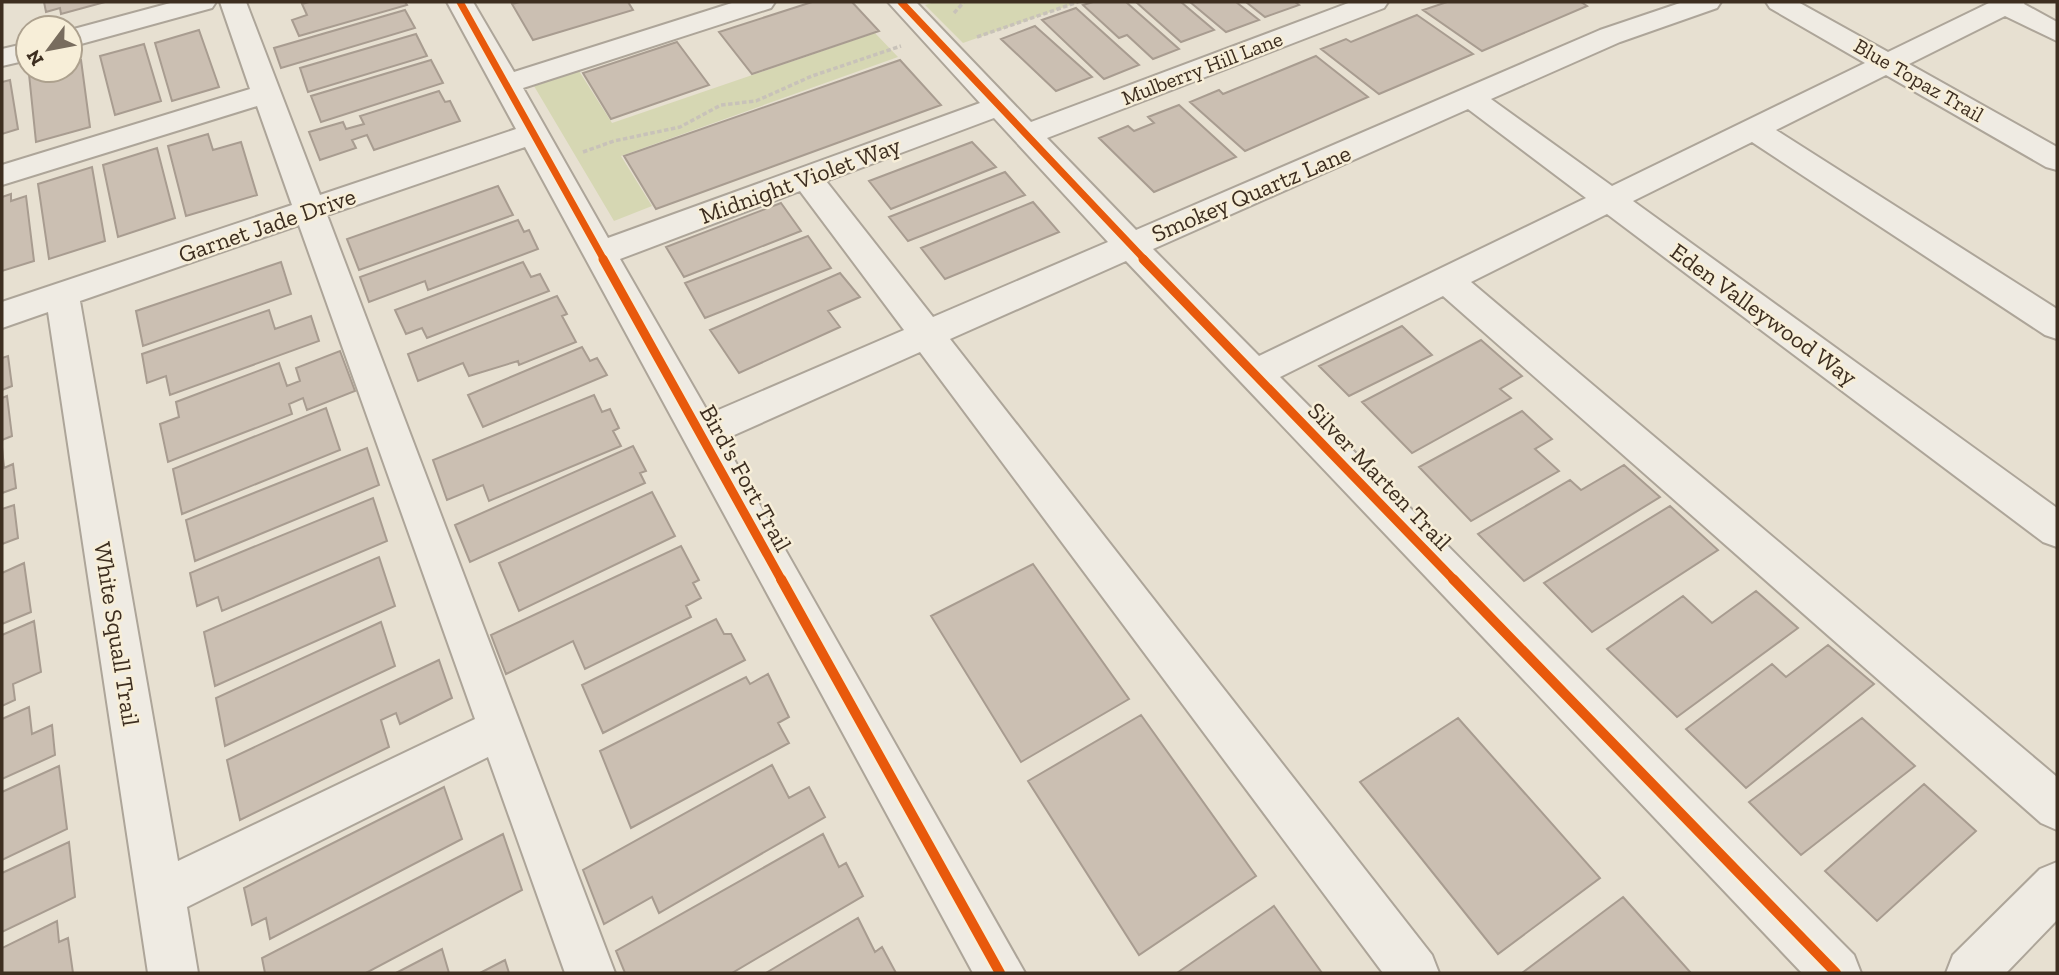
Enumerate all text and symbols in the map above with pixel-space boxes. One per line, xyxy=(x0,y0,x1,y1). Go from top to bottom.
north arrow xyxy=(14,14,84,84)
street label: Mulberry Hill Lane xyxy=(1118,26,1286,110)
street label: Blue Topaz Trail xyxy=(1850,33,1989,127)
text: N xyxy=(21,46,49,70)
street label: Midnight Violet Way xyxy=(696,130,905,230)
street label: Smokey Quartz Lane xyxy=(1147,138,1355,248)
street label: Garnet Jade Drive xyxy=(175,181,359,269)
street label: Eden Valleywood Way xyxy=(1665,237,1864,392)
street label: Silver Marten Trail xyxy=(1302,396,1458,556)
street label: Bird's Fort Trail xyxy=(694,400,798,556)
street label: White Squall Trail xyxy=(88,540,146,728)

